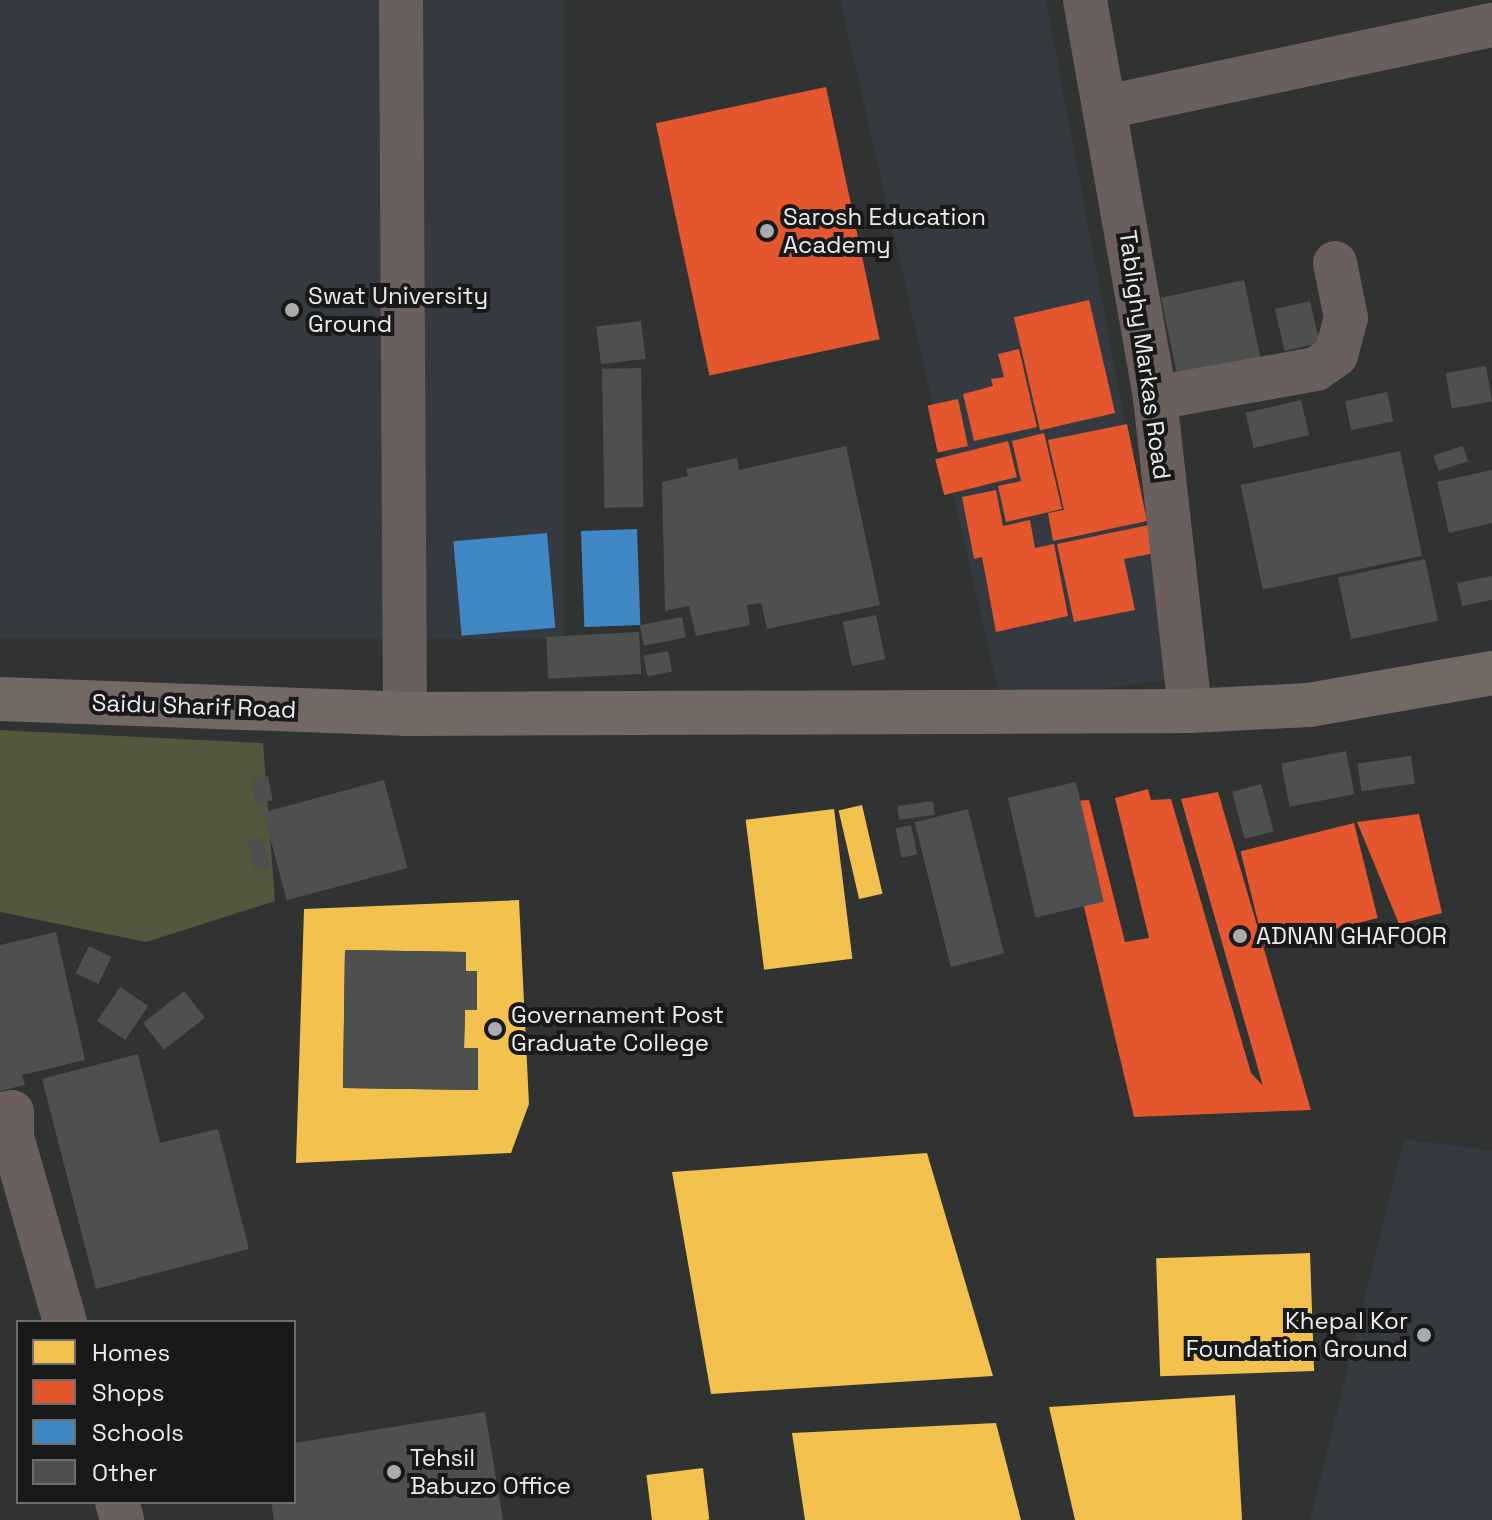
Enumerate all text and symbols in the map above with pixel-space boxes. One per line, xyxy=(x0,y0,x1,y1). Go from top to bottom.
place label: Sarosh Education Academy xyxy=(783,203,986,259)
marker: Sarosh Education Academy xyxy=(758,222,776,240)
street label: Tablighy Markas Road xyxy=(1113,228,1177,482)
place label: Swat University Ground xyxy=(308,282,488,338)
marker: Swat University Ground xyxy=(283,301,301,319)
street label: Saidu Sharif Road xyxy=(91,688,297,724)
place label: ADNAN GHAFOOR xyxy=(1256,922,1447,950)
marker: ADNAN GHAFOOR xyxy=(1231,927,1249,945)
place label: Governament Post Graduate College xyxy=(511,1001,724,1057)
marker: Governament Post Graduate College xyxy=(486,1020,504,1038)
place label: Khepal Kor Foundation Ground xyxy=(1186,1307,1408,1363)
legend xyxy=(16,1320,296,1504)
marker: Khepal Kor Foundation Ground xyxy=(1415,1326,1433,1344)
text: Homes xyxy=(92,1337,170,1368)
text: Shops xyxy=(92,1377,164,1408)
text: Schools xyxy=(92,1417,184,1448)
place label: Tehsil Babuzo Office xyxy=(410,1444,571,1500)
text: Other xyxy=(92,1457,157,1488)
marker: Tehsil Babuzo Office xyxy=(385,1463,403,1481)

